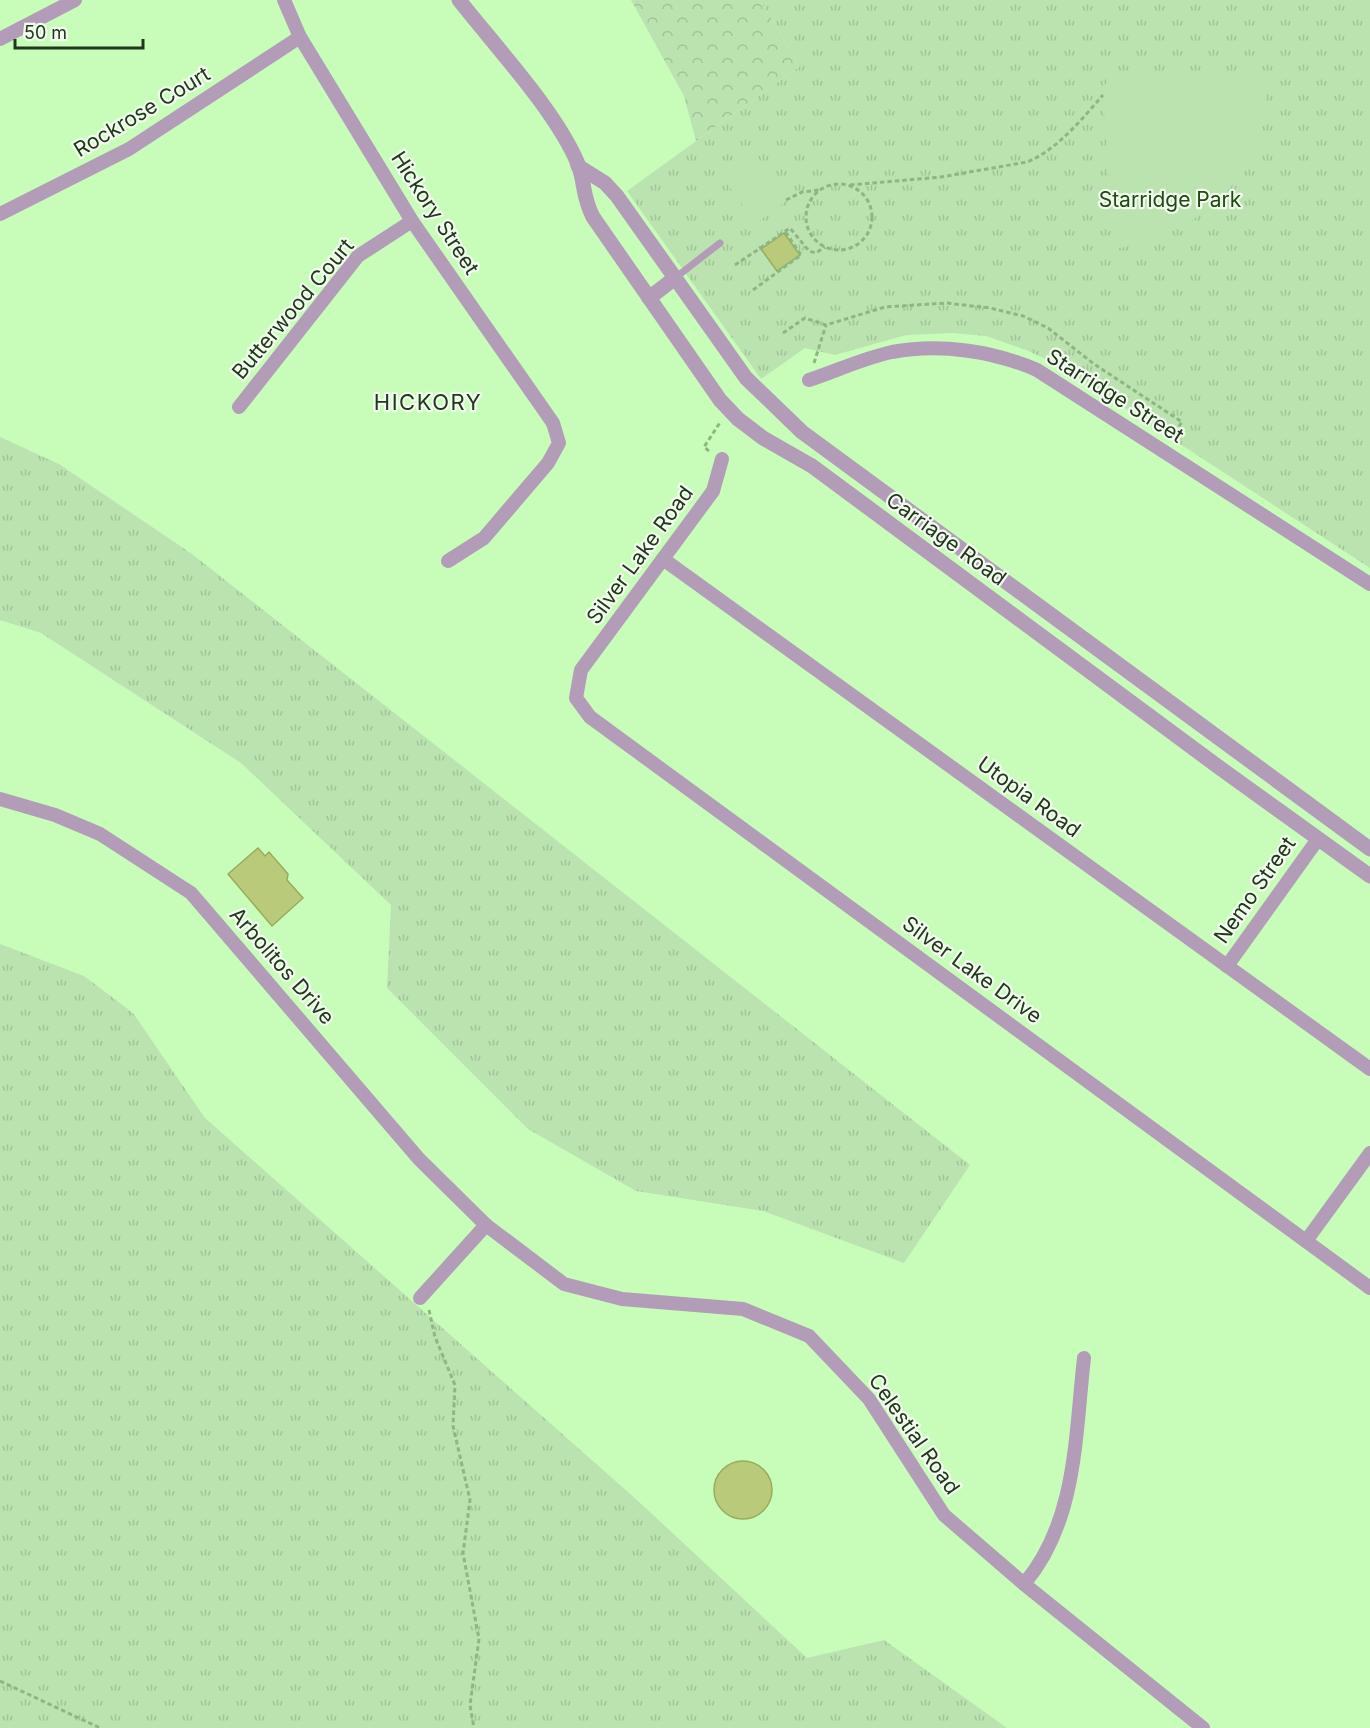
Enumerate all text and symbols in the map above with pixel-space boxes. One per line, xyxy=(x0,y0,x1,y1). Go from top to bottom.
scale bar xyxy=(15,12,142,50)
text: 50 m xyxy=(24,22,67,43)
street label: Rockrose Court xyxy=(69,61,214,162)
street label: Hickory Street xyxy=(386,147,485,279)
park label: Starridge Park xyxy=(1099,187,1242,212)
street label: Butterwood Court xyxy=(227,233,359,384)
street label: Starridge Street xyxy=(1042,343,1189,448)
district label: HICKORY xyxy=(374,389,482,415)
street label: Silver Lake Road xyxy=(581,481,698,629)
street label: Carriage Road xyxy=(881,487,1011,590)
street label: Utopia Road xyxy=(973,751,1086,842)
street label: Nemo Street xyxy=(1209,832,1301,948)
street label: Arbolitos Drive xyxy=(225,902,340,1029)
street label: Silver Lake Drive xyxy=(898,911,1047,1029)
street label: Celestial Road xyxy=(864,1369,965,1499)

